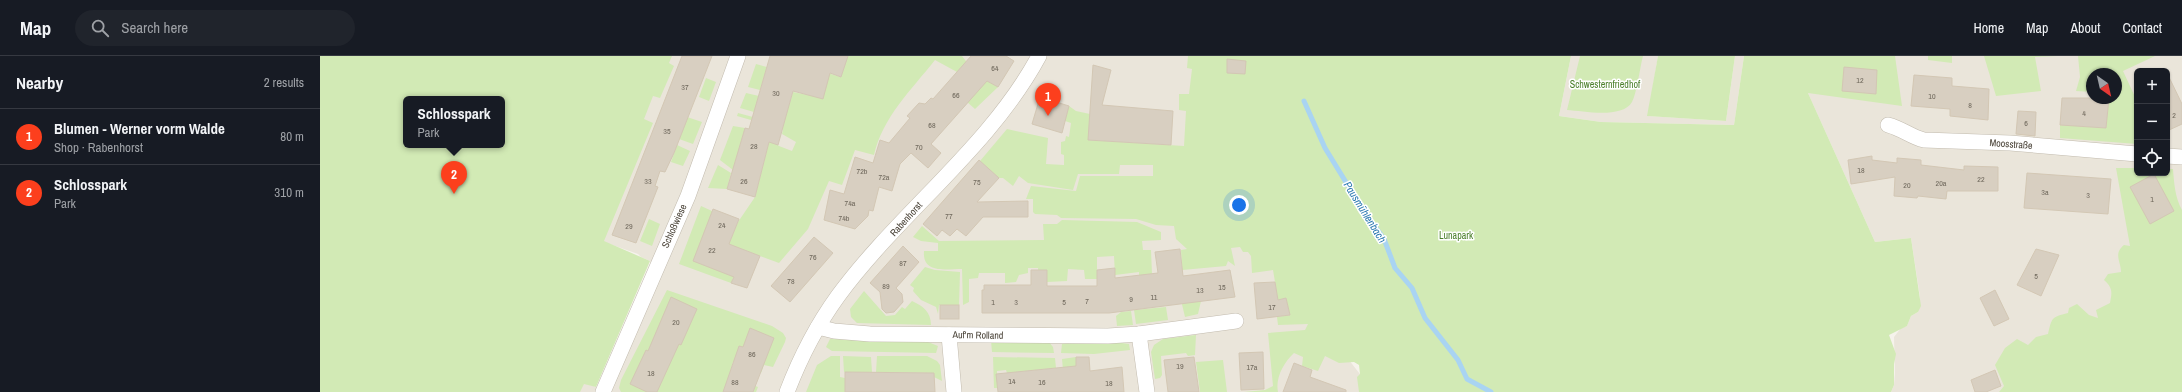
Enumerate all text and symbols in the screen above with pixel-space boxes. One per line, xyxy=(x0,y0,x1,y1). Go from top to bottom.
search box xyxy=(75,10,355,46)
text: Map xyxy=(20,15,51,41)
icon: search xyxy=(89,17,111,39)
text: Search here xyxy=(121,17,188,38)
text: Home xyxy=(1973,19,2004,37)
text: Map xyxy=(2026,19,2048,37)
text: About xyxy=(2070,19,2100,37)
text: Contact xyxy=(2122,19,2162,37)
house number: 64 xyxy=(991,63,999,73)
north arrow xyxy=(2086,68,2122,104)
map controls xyxy=(2134,68,2170,176)
button: + xyxy=(2134,68,2170,104)
text: Nearby xyxy=(16,71,63,94)
text: 2 results xyxy=(264,74,304,91)
house number: 12 xyxy=(1856,75,1864,85)
park label: Schwesternfriedhof xyxy=(1570,78,1641,91)
house number: 37 xyxy=(681,82,689,92)
pin: 1 xyxy=(1035,83,1061,116)
house number: 30 xyxy=(772,88,780,98)
house number: 66 xyxy=(952,90,960,100)
house number: 10 xyxy=(1928,91,1936,101)
popup xyxy=(403,96,505,148)
house number: 8 xyxy=(1968,100,1972,110)
text: Schlosspark xyxy=(417,103,491,124)
button: − xyxy=(2134,104,2170,140)
house number: 4 xyxy=(2082,108,2086,118)
house number: 2 xyxy=(2172,110,2176,120)
text: Blumen - Werner vorm Walde xyxy=(54,118,225,139)
house number: 6 xyxy=(2024,118,2028,128)
house number: 68 xyxy=(928,120,936,130)
text: Park xyxy=(417,124,439,141)
house number: 35 xyxy=(663,126,671,136)
text: 1 xyxy=(26,128,32,145)
text: 80 m xyxy=(280,128,304,145)
street label: Moosstraße xyxy=(1989,136,2033,152)
text: Shop · Rabenhorst xyxy=(54,139,143,156)
button: locate xyxy=(2134,140,2170,176)
house number: 28 xyxy=(750,141,758,151)
house number: 70 xyxy=(915,142,923,152)
pin: 2 xyxy=(441,161,467,194)
house number: 18 xyxy=(1857,165,1865,175)
house number: 72b xyxy=(857,166,868,176)
house number: 72a xyxy=(879,172,890,182)
text: Schlosspark xyxy=(54,174,127,195)
house number: 22 xyxy=(1977,174,1985,184)
house number: 33 xyxy=(644,176,652,186)
house number: 26 xyxy=(740,176,748,186)
house number: 75 xyxy=(973,177,981,187)
house number: 20a xyxy=(1936,178,1947,188)
water label: Pausmühlenbach xyxy=(1341,179,1389,245)
house number: 20 xyxy=(1903,180,1911,190)
text: 2 xyxy=(26,184,32,201)
text: 310 m xyxy=(274,184,304,201)
house number: 3a xyxy=(2041,187,2049,197)
house number: 3 xyxy=(2086,190,2090,200)
house number: 1 xyxy=(2150,194,2154,204)
text: Park xyxy=(54,195,76,212)
your location xyxy=(1229,195,1249,215)
house number: 74a xyxy=(845,198,856,208)
street label: Rabenhorst xyxy=(887,198,925,239)
street label: Schloßwiese xyxy=(659,202,690,250)
house number: 77 xyxy=(945,211,953,221)
house number: 74b xyxy=(839,213,850,223)
house number: 24 xyxy=(718,220,726,230)
house number: 29 xyxy=(625,221,633,231)
park label: Lunapark xyxy=(1439,229,1474,242)
house number: 22 xyxy=(708,245,716,255)
house number: 76 xyxy=(809,252,817,262)
house number: 87 xyxy=(899,258,907,268)
house number: 5 xyxy=(2034,271,2038,281)
house number: 78 xyxy=(787,276,795,286)
house number: 89 xyxy=(882,281,890,291)
house number: 15 xyxy=(1218,282,1226,292)
house number: 13 xyxy=(1196,285,1204,295)
house number: 11 xyxy=(1151,292,1158,302)
house number: 9 xyxy=(1129,294,1133,304)
house number: 7 xyxy=(1085,296,1089,306)
house number: 1 xyxy=(991,297,995,307)
house number: 3 xyxy=(1014,297,1018,307)
house number: 5 xyxy=(1062,297,1066,307)
house number: 17 xyxy=(1268,302,1276,312)
house number: 20 xyxy=(672,317,680,327)
street label: Auf'm Rolland xyxy=(951,328,1004,342)
house number: 86 xyxy=(748,349,756,359)
house number: 19 xyxy=(1176,361,1184,371)
house number: 17a xyxy=(1247,362,1258,372)
house number: 18 xyxy=(647,368,655,378)
house number: 14 xyxy=(1008,376,1016,386)
house number: 88 xyxy=(731,377,739,387)
house number: 16 xyxy=(1038,377,1046,387)
house number: 18 xyxy=(1105,378,1113,388)

